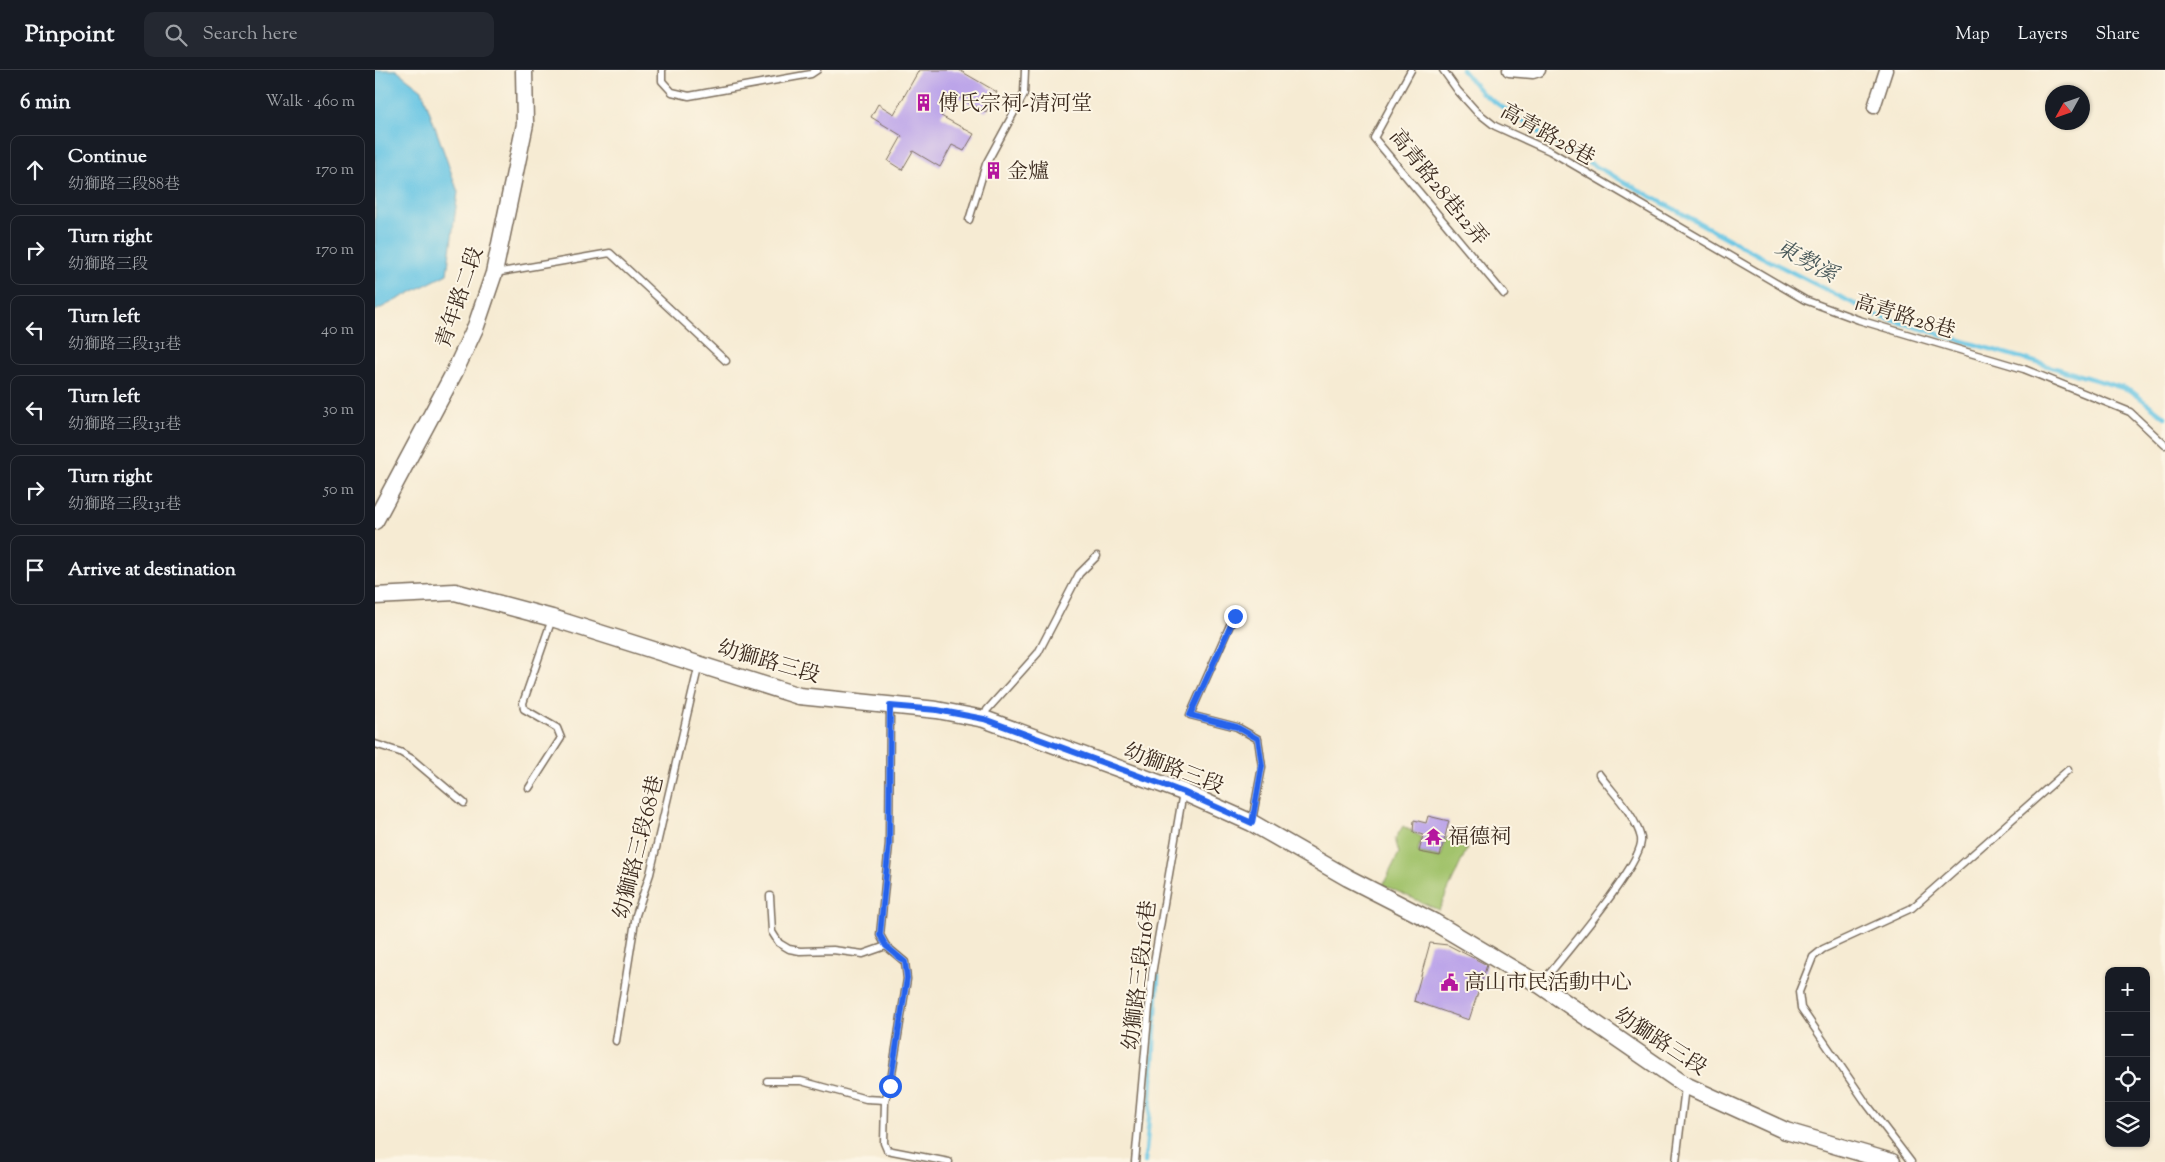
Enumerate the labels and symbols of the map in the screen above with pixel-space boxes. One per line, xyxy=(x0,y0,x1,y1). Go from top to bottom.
north arrow xyxy=(2045,85,2090,130)
place label: 傅氏宗祠-清河堂 xyxy=(938,90,1092,120)
building icon: 傅氏宗祠-清河堂 xyxy=(914,93,934,113)
street label: 高青路28巷 xyxy=(1494,97,1600,174)
street label: 高青路28巷12弄 xyxy=(1381,124,1494,253)
place label: 金爐 xyxy=(1007,158,1049,188)
building icon: 金爐 xyxy=(983,161,1003,181)
water label: 東勢溪 xyxy=(1769,233,1844,293)
street label: 青年路二段 xyxy=(430,243,492,352)
street label: 高青路28巷 xyxy=(1850,288,1959,348)
route end xyxy=(1224,605,1247,628)
street label: 幼獅路三段 xyxy=(714,634,823,692)
street label: 幼獅路三段 xyxy=(1119,737,1228,803)
street label: 幼獅路三段68巷 xyxy=(608,773,672,922)
place label: 福德祠 xyxy=(1448,823,1511,853)
temple icon: 福德祠 xyxy=(1424,826,1444,846)
street label: 幼獅路三段116巷 xyxy=(1117,899,1165,1052)
place label: 高山市民活動中心 xyxy=(1464,969,1632,999)
public building icon: 高山市民活動中心 xyxy=(1440,972,1460,992)
street label: 幼獅路三段 xyxy=(1608,1002,1712,1084)
route start xyxy=(879,1075,902,1098)

